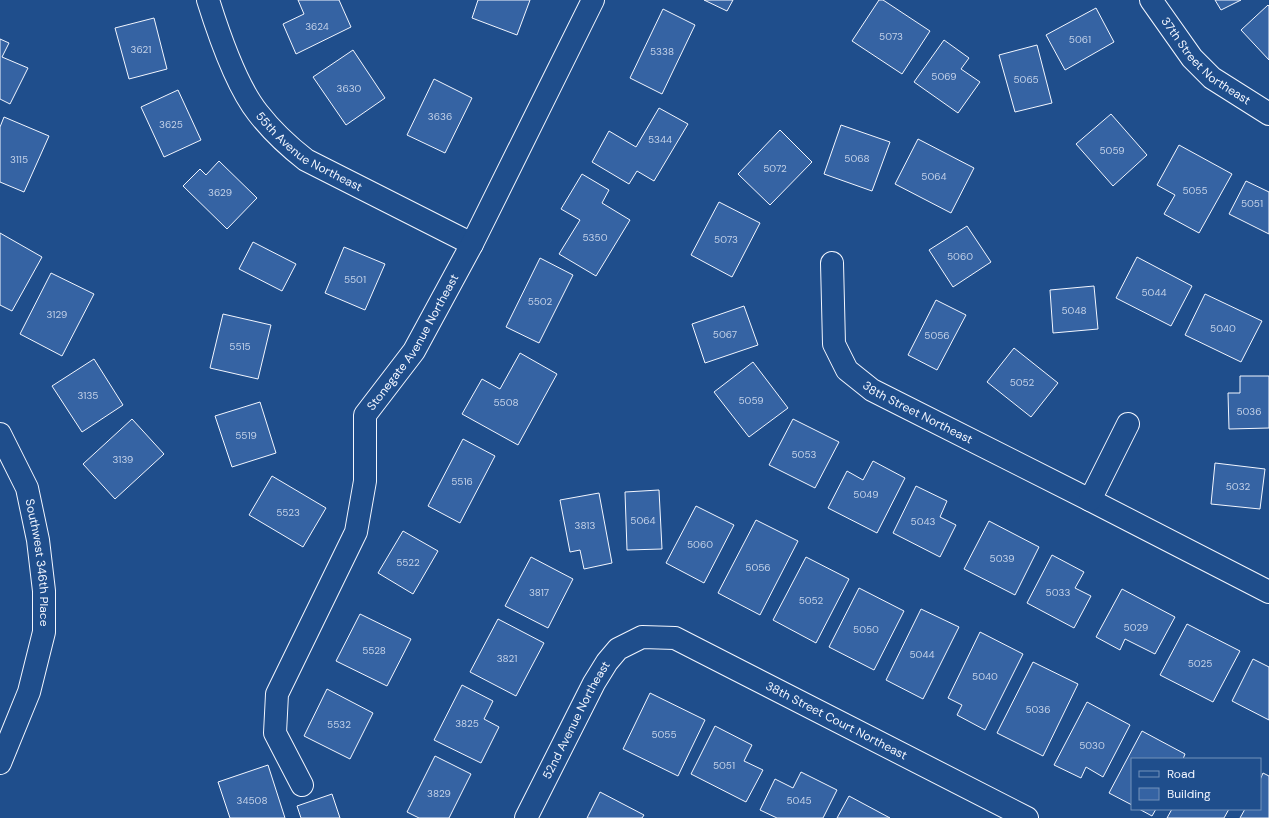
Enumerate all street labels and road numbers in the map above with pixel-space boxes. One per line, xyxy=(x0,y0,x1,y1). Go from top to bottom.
street label: 37th Street Northeast xyxy=(1158,14,1254,108)
street label: 55th Avenue Northeast xyxy=(252,108,365,195)
street label: Stonegate Avenue Northeast xyxy=(363,271,462,414)
street label: 38th Street Northeast xyxy=(859,377,976,448)
street label: Southwest 346th Place xyxy=(22,497,52,627)
street label: 52nd Avenue Northeast xyxy=(539,658,614,782)
street label: 38th Street Court Northeast xyxy=(763,678,910,763)

